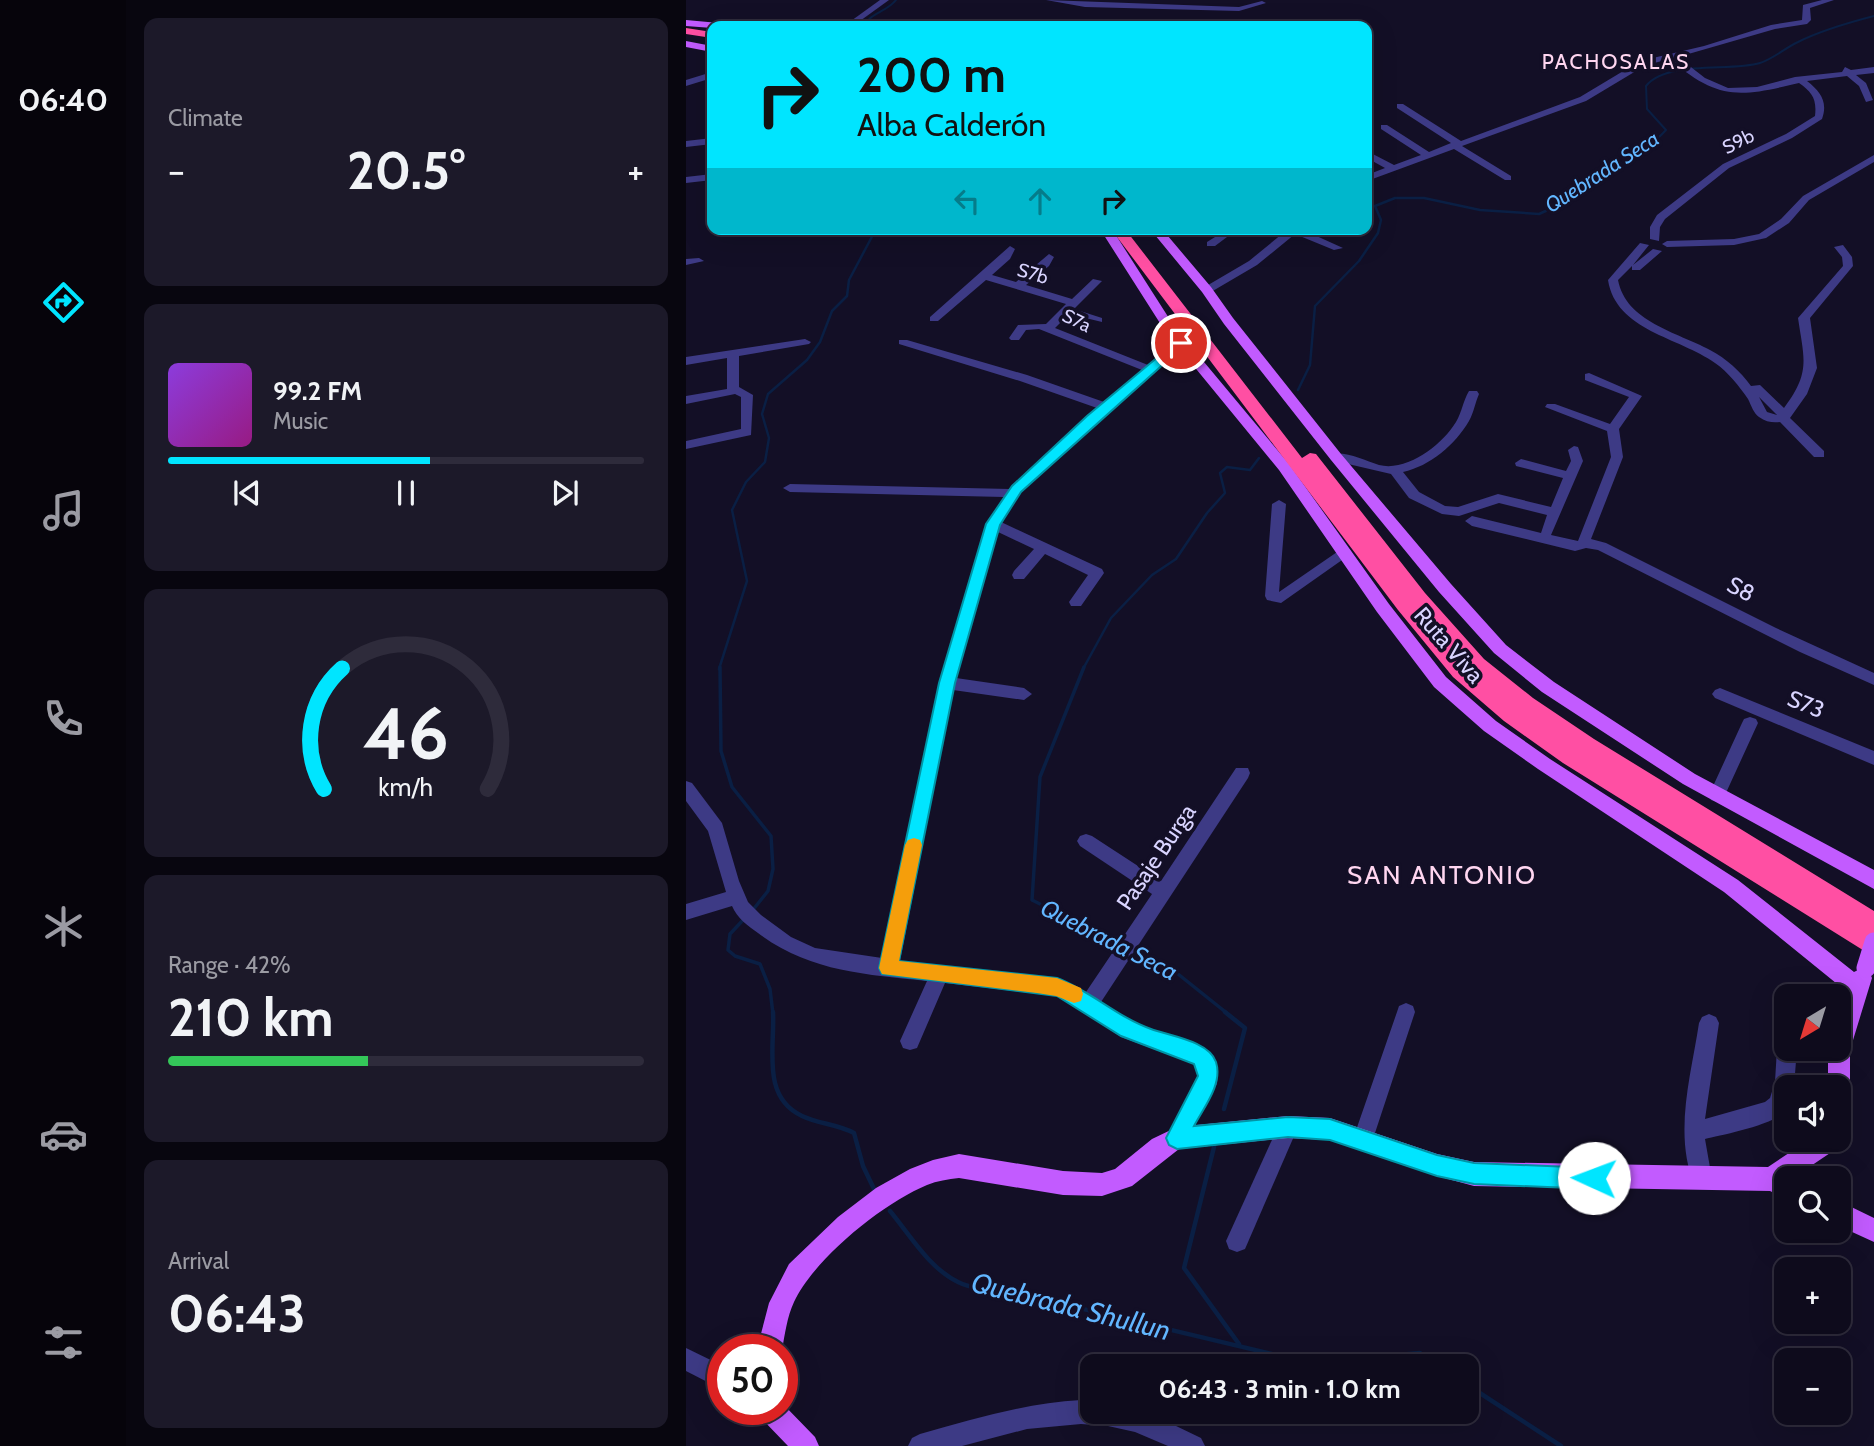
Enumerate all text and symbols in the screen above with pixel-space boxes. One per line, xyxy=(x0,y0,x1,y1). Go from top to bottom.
text: 200 m xyxy=(857,45,1006,104)
icon: right xyxy=(742,49,833,140)
district label: PACHOSALAS xyxy=(1542,49,1690,74)
text: 06:40 xyxy=(18,80,108,119)
text: Climate xyxy=(168,104,243,132)
text: Alba Calderón xyxy=(857,105,1046,144)
street label: S9b xyxy=(1719,124,1758,159)
water label: Quebrada Seca xyxy=(1540,125,1663,218)
text: 20.5° xyxy=(347,139,465,202)
text: − xyxy=(168,147,185,194)
text: + xyxy=(627,147,644,194)
icon: left xyxy=(948,182,986,220)
icon: ahead xyxy=(1021,182,1059,220)
icon: right xyxy=(1094,182,1132,220)
street label: S7b xyxy=(1015,258,1051,289)
icon: directions xyxy=(39,278,88,327)
street label: S7a xyxy=(1059,304,1095,337)
pin xyxy=(1151,313,1211,373)
icon: arrive xyxy=(1162,324,1200,362)
text: 99.2 FM xyxy=(273,375,362,407)
text: Music xyxy=(273,407,328,435)
icon: previous xyxy=(228,474,266,512)
icon: pause xyxy=(387,474,425,512)
icon: next xyxy=(546,474,584,512)
icon: music xyxy=(39,486,88,535)
street label: S8 xyxy=(1722,570,1760,608)
street label: Ruta Viva xyxy=(1408,601,1490,689)
street label: S73 xyxy=(1783,684,1829,724)
text: 46 xyxy=(363,689,449,777)
icon: phone xyxy=(39,694,88,743)
text: km/h xyxy=(379,772,433,802)
street label: Pasaje Burga xyxy=(1110,799,1202,915)
district label: SAN ANTONIO xyxy=(1347,859,1537,891)
water label: Quebrada Seca xyxy=(1036,893,1182,986)
icon: climate xyxy=(39,902,88,951)
text: Range · 42% xyxy=(168,951,291,979)
north arrow xyxy=(1774,984,1852,1060)
map controls xyxy=(1774,984,1851,1425)
text: 210 km xyxy=(168,986,334,1049)
button: sound xyxy=(1774,1075,1851,1152)
icon: car xyxy=(39,1110,88,1159)
position arrow xyxy=(1557,1141,1631,1215)
button: search xyxy=(1774,1166,1851,1243)
text: Arrival xyxy=(168,1247,229,1275)
button: + xyxy=(1774,1257,1851,1334)
water label: Quebrada Shullun xyxy=(968,1265,1174,1347)
text: 06:43 xyxy=(168,1282,306,1345)
icon: filters xyxy=(39,1318,88,1367)
speed limit sign: 50 xyxy=(707,1334,798,1425)
button: − xyxy=(1774,1348,1851,1425)
text: 06:43 · 3 min · 1.0 km xyxy=(1159,1373,1400,1405)

